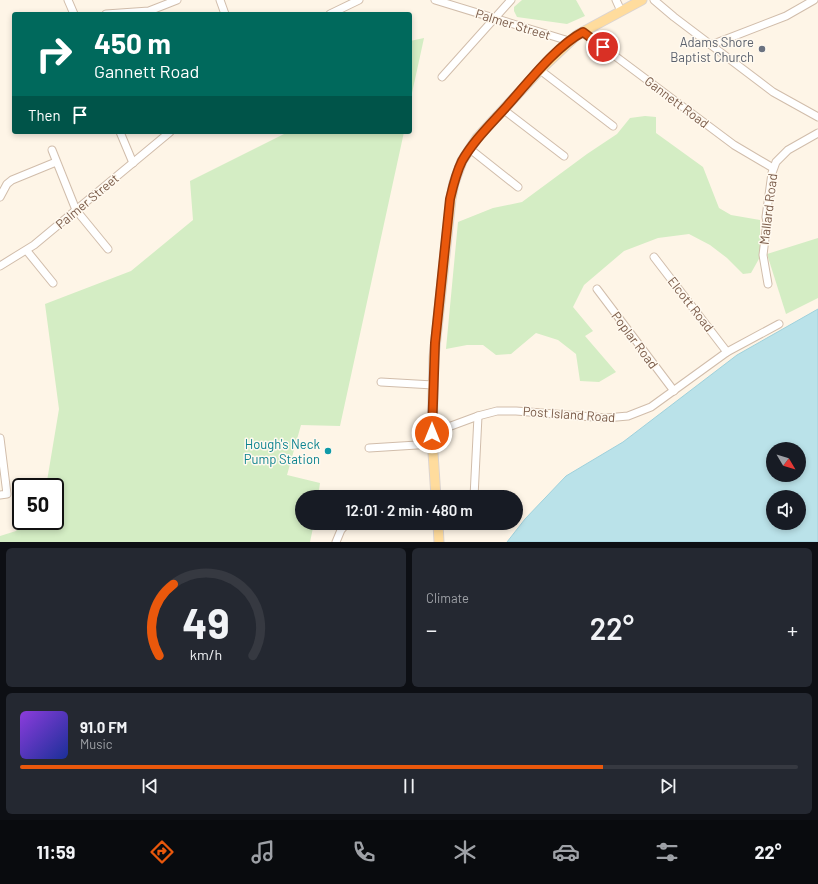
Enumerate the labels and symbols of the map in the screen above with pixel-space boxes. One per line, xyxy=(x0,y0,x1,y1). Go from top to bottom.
street label: Palmer Street xyxy=(474,5,552,43)
pin xyxy=(586,30,620,64)
place label: Adams Shore Baptist Church xyxy=(670,34,754,65)
marker: Adams Shore Baptist Church xyxy=(757,44,767,54)
street label: Gannett Road xyxy=(642,73,712,131)
street label: Palmer Street xyxy=(52,170,122,232)
street label: Mallard Road xyxy=(756,172,780,246)
street label: Elcott Road xyxy=(665,273,717,335)
street label: Poplar Road xyxy=(608,308,662,372)
street label: Post Island Road xyxy=(522,403,616,425)
position arrow xyxy=(411,412,453,454)
place label: Hough's Neck Pump Station xyxy=(244,436,320,467)
north arrow xyxy=(766,442,806,482)
marker: Hough's Neck Pump Station xyxy=(323,446,333,456)
speed limit sign: 50 xyxy=(12,478,64,530)

